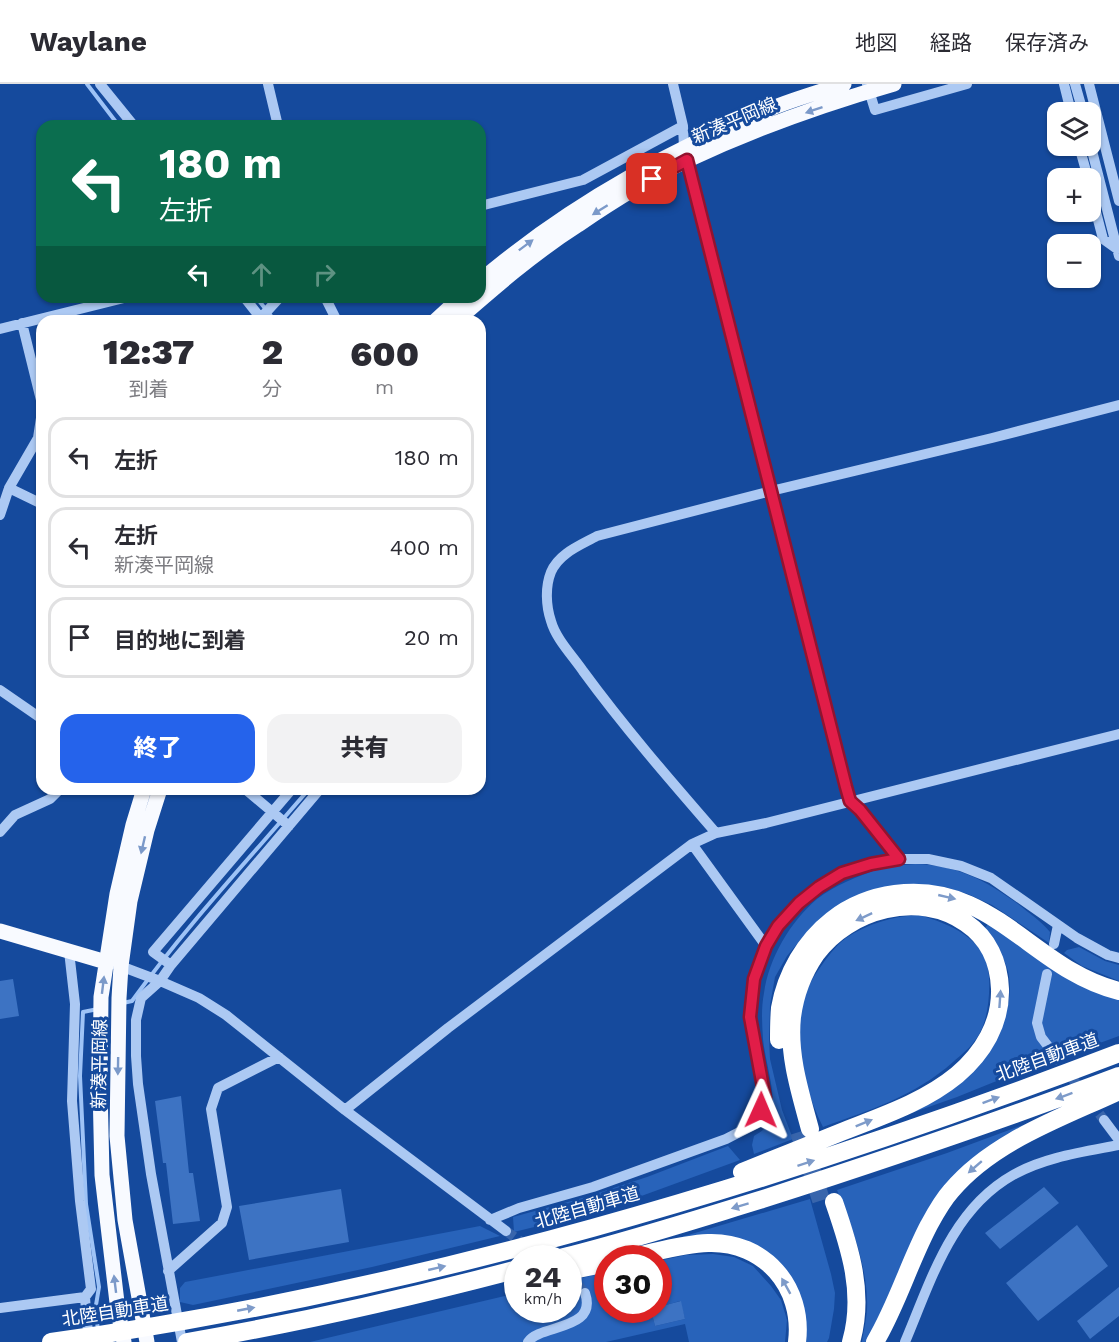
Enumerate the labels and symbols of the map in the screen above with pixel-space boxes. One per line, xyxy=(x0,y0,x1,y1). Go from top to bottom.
street label: 新湊平岡線 xyxy=(688,93,780,147)
one-way arrow xyxy=(805,105,823,115)
pin xyxy=(626,153,677,204)
one-way arrow xyxy=(592,205,608,216)
one-way arrow xyxy=(519,239,534,251)
one-way arrow xyxy=(138,836,147,855)
one-way arrow xyxy=(938,893,957,902)
one-way arrow xyxy=(855,913,872,922)
one-way arrow xyxy=(98,976,107,995)
one-way arrow xyxy=(995,989,1004,1008)
street label: 新湊平岡線 xyxy=(88,1019,110,1109)
street label: 北陸自動車道 xyxy=(993,1029,1101,1085)
one-way arrow xyxy=(113,1057,123,1076)
position arrow xyxy=(729,1078,793,1142)
one-way arrow xyxy=(1055,1092,1073,1102)
one-way arrow xyxy=(982,1095,1000,1105)
one-way arrow xyxy=(855,1118,873,1127)
one-way arrow xyxy=(797,1158,815,1167)
one-way arrow xyxy=(968,1160,983,1173)
street label: 北陸自動車道 xyxy=(532,1182,642,1232)
one-way arrow xyxy=(731,1202,749,1211)
speed limit sign: 30 xyxy=(594,1245,672,1323)
one-way arrow xyxy=(428,1262,446,1272)
one-way arrow xyxy=(110,1275,120,1294)
one-way arrow xyxy=(781,1277,791,1294)
street label: 北陸自動車道 xyxy=(60,1292,170,1330)
one-way arrow xyxy=(237,1304,256,1313)

